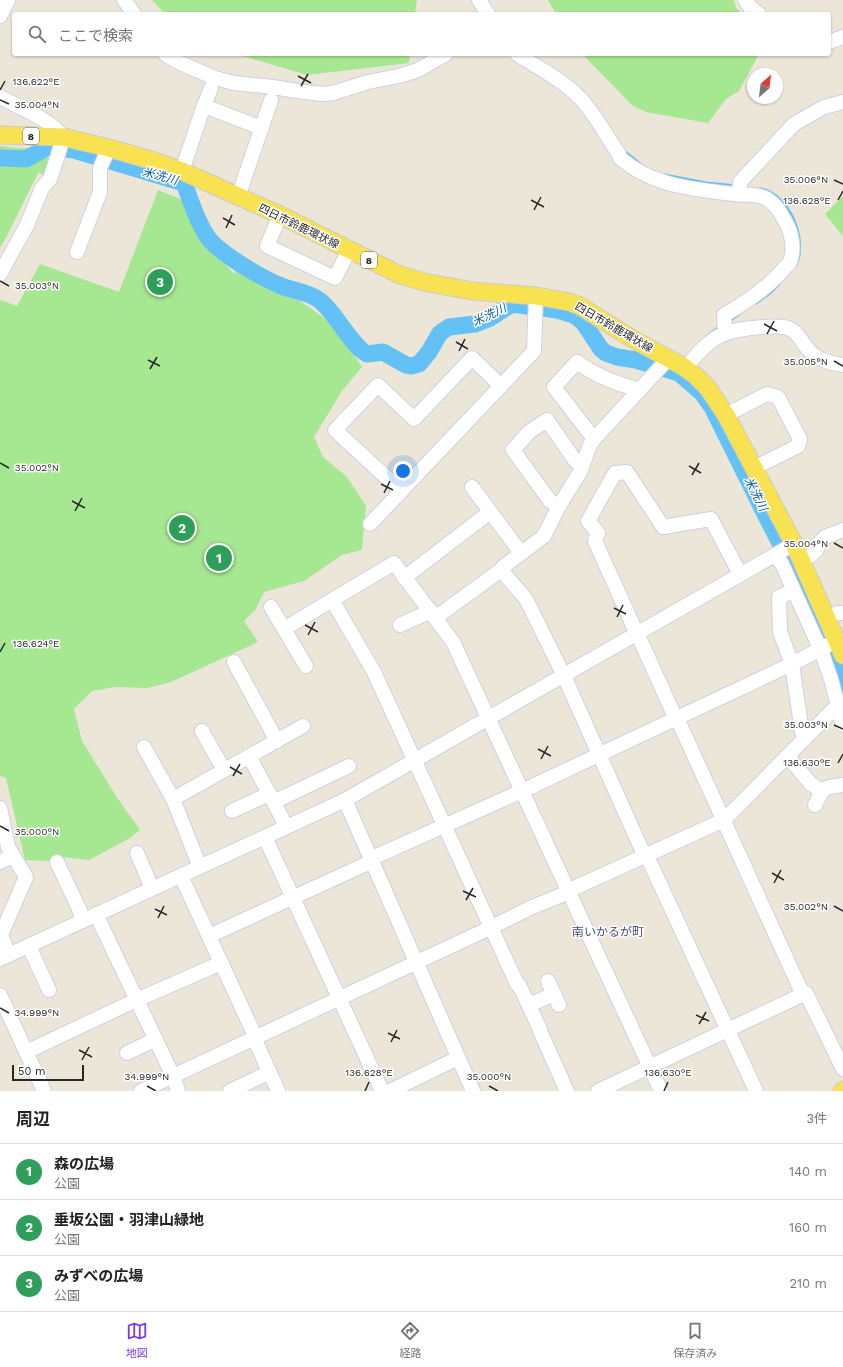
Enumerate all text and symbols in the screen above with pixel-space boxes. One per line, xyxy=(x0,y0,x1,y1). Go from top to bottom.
search box xyxy=(12,12,831,56)
icon: search xyxy=(26,23,48,45)
text: ここで検索 xyxy=(58,27,133,45)
north arrow xyxy=(747,68,783,104)
text: 136.622°E xyxy=(12,76,60,87)
text: 35.004°N xyxy=(15,99,59,110)
road number: 8 xyxy=(23,128,39,144)
water label: 米洗川 xyxy=(141,164,181,188)
text: 35.006°N xyxy=(784,174,828,185)
text: 136.628°E xyxy=(783,195,831,206)
street label: 四日市鈴鹿環状線 xyxy=(256,201,341,252)
road number: 8 xyxy=(361,252,377,268)
pin: 3 xyxy=(147,267,173,297)
text: 35.003°N xyxy=(15,280,59,291)
water label: 米洗川 xyxy=(470,300,510,329)
street label: 四日市鈴鹿環状線 xyxy=(572,300,655,355)
text: 35.005°N xyxy=(784,356,828,367)
your location xyxy=(393,461,413,481)
text: 35.002°N xyxy=(15,462,59,473)
water label: 米洗川 xyxy=(742,475,771,515)
pin: 2 xyxy=(169,513,195,543)
text: 35.004°N xyxy=(784,538,828,549)
pin: 1 xyxy=(206,543,232,573)
text: 136.624°E xyxy=(12,638,60,649)
text: 35.003°N xyxy=(784,719,828,730)
text: 136.630°E xyxy=(783,757,831,768)
text: 35.000°N xyxy=(15,826,59,837)
text: 35.002°N xyxy=(784,901,828,912)
district label: 南いかるが町 xyxy=(572,925,644,939)
text: 34.999°N xyxy=(15,1007,59,1018)
scale bar xyxy=(12,1063,84,1082)
text: 50 m xyxy=(18,1065,45,1078)
text: 136.628°E xyxy=(345,1067,393,1078)
text: 136.630°E xyxy=(644,1067,692,1078)
text: 34.999°N xyxy=(125,1071,169,1082)
text: 35.000°N xyxy=(467,1071,511,1082)
text: 周辺 xyxy=(16,1109,50,1129)
text: 3件 xyxy=(806,1111,827,1126)
text: 森の広場 xyxy=(54,1155,114,1173)
text: 1 xyxy=(26,1164,32,1179)
text: 140 m xyxy=(789,1164,827,1179)
text: 公園 xyxy=(54,1176,80,1191)
text: 垂坂公園・羽津山緑地 xyxy=(54,1211,204,1229)
text: 2 xyxy=(25,1220,33,1235)
text: 160 m xyxy=(789,1220,827,1235)
text: 公園 xyxy=(54,1232,80,1247)
text: みずべの広場 xyxy=(54,1267,143,1285)
text: 3 xyxy=(25,1276,33,1291)
text: 210 m xyxy=(789,1276,827,1291)
text: 公園 xyxy=(54,1288,80,1303)
tab: 地図 xyxy=(126,1320,148,1360)
tab: 経路 xyxy=(399,1320,421,1360)
tab: 保存済み xyxy=(673,1320,717,1360)

